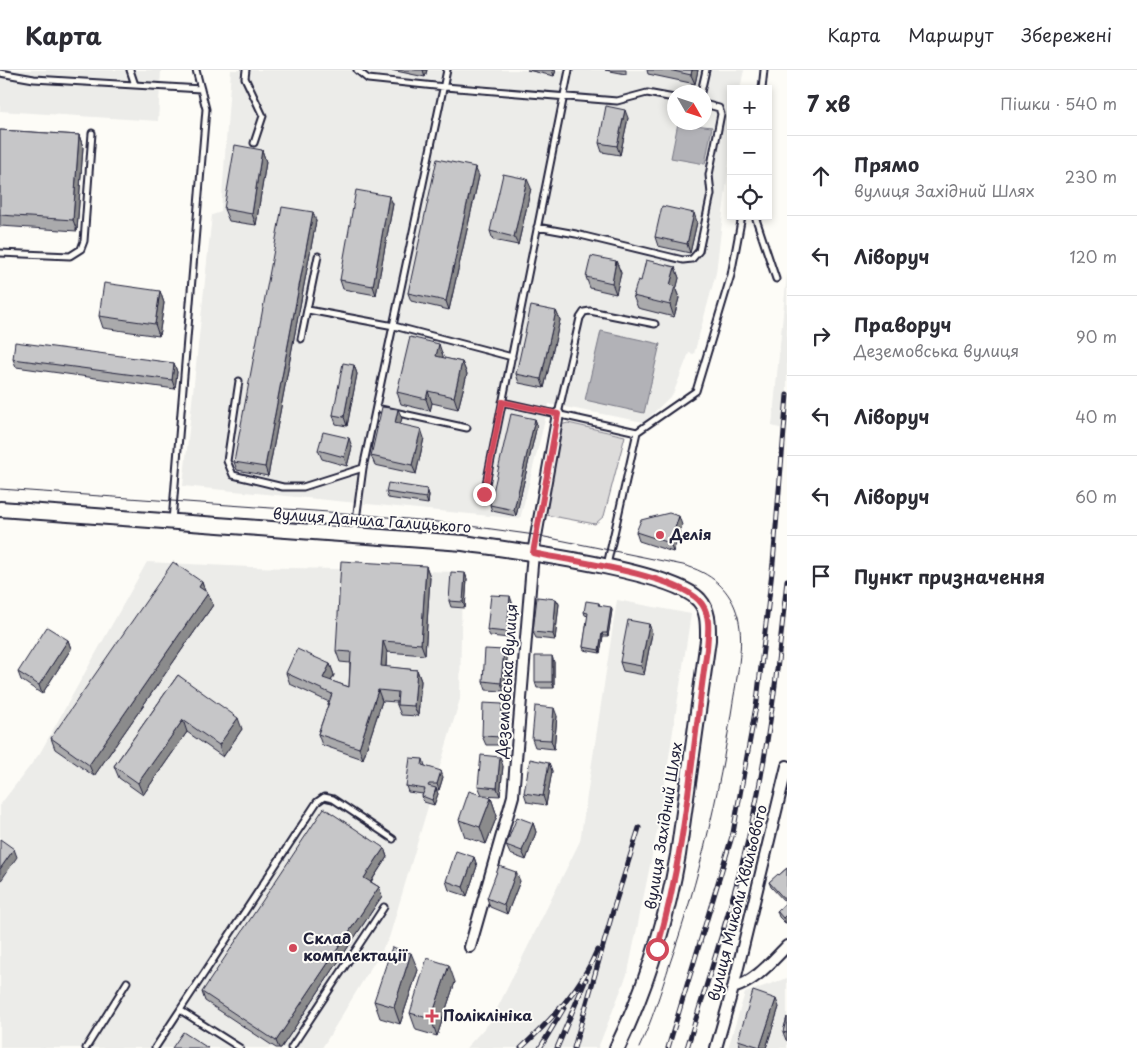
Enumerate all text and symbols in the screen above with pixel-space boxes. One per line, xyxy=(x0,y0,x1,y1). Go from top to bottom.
text: Карта xyxy=(25,17,102,53)
text: Карта xyxy=(827,21,880,48)
text: Маршрут xyxy=(908,21,993,48)
text: Збережені xyxy=(1021,21,1112,48)
north arrow xyxy=(667,85,712,130)
map controls xyxy=(727,85,772,220)
button: + xyxy=(727,85,772,130)
text: 7 хв xyxy=(807,87,850,119)
text: Пішки · 540 m xyxy=(1000,91,1117,115)
button: − xyxy=(727,130,772,175)
text: Прямо xyxy=(854,150,919,178)
icon: ahead xyxy=(807,162,835,190)
text: 230 m xyxy=(1065,164,1117,188)
button: locate xyxy=(727,175,772,220)
text: вулиця Західний Шлях xyxy=(854,178,1034,202)
icon: left xyxy=(807,242,835,270)
text: Ліворуч xyxy=(854,242,930,270)
text: 120 m xyxy=(1070,244,1117,268)
text: Праворуч xyxy=(854,310,951,338)
icon: right xyxy=(807,322,835,350)
text: 90 m xyxy=(1076,324,1117,348)
text: Деземовська вулиця xyxy=(854,338,1019,362)
icon: left xyxy=(807,402,835,430)
text: Ліворуч xyxy=(854,402,930,430)
text: 40 m xyxy=(1075,404,1117,428)
icon: left xyxy=(807,482,835,510)
text: Ліворуч xyxy=(854,482,930,510)
route end xyxy=(473,483,496,506)
text: 60 m xyxy=(1075,484,1117,508)
street label: вулиця Данила Галицького xyxy=(272,501,472,538)
place label: Делія xyxy=(669,522,711,545)
marker: Делія xyxy=(654,529,666,541)
icon: arrive xyxy=(807,562,835,590)
text: Пункт призначення xyxy=(854,562,1045,590)
street label: Деземовська вулиця xyxy=(489,603,522,760)
street label: вулиця Західний Шлях xyxy=(638,740,687,911)
street label: вулиця Миколи Хвильового xyxy=(701,802,772,1003)
place label: Склад комплектації xyxy=(303,926,408,966)
route start xyxy=(646,938,669,961)
marker: Склад комплектації xyxy=(287,942,299,954)
place label: Поліклініка xyxy=(443,1003,532,1026)
marker: Поліклініка xyxy=(425,1009,439,1023)

